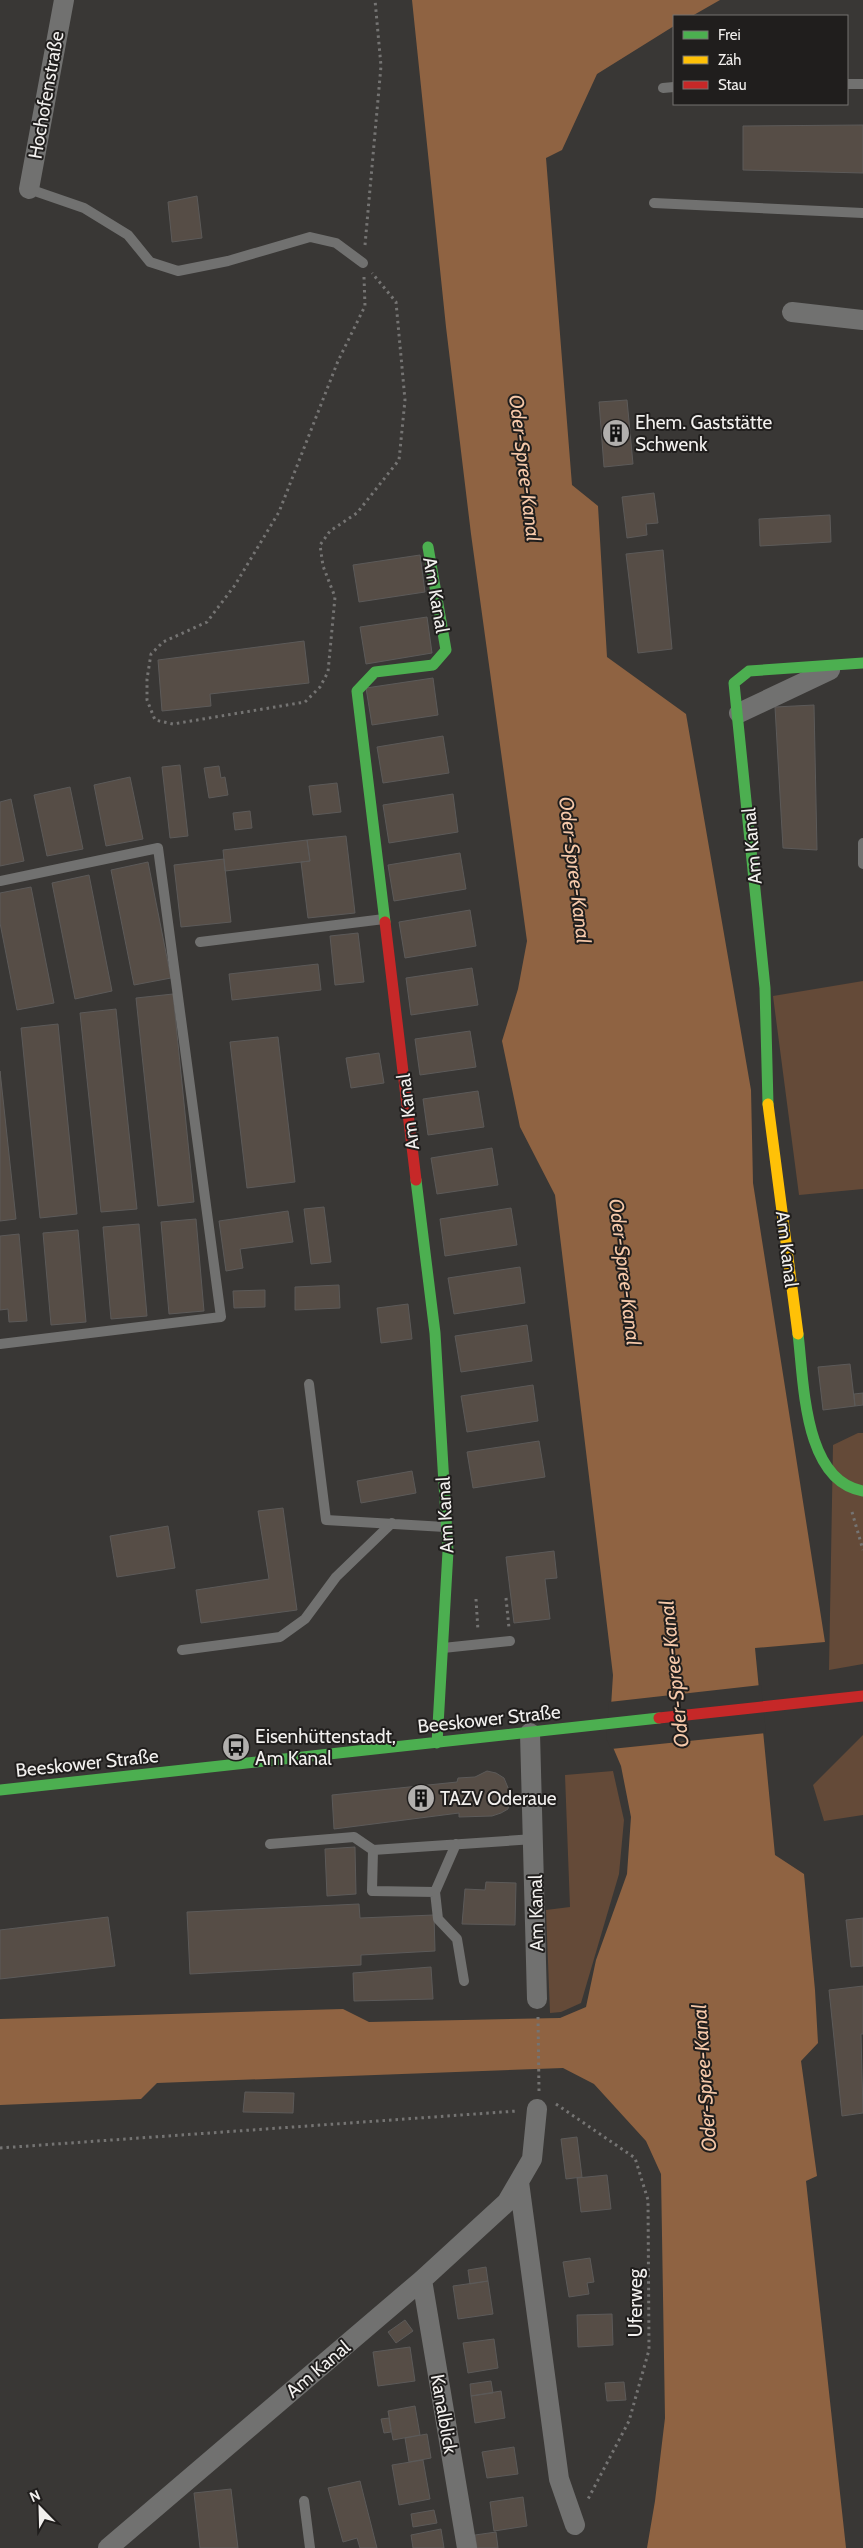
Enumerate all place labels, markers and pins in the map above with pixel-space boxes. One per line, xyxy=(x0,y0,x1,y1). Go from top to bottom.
place label: Ehem. Gaststätte Schwenk xyxy=(635,411,773,456)
building icon: Ehem. Gaststätte Schwenk xyxy=(601,418,631,448)
place label: Eisenhüttenstadt, Am Kanal xyxy=(255,1725,396,1770)
bus stop icon: Eisenhüttenstadt, Am Kanal xyxy=(221,1732,251,1762)
building icon: TAZV Oderaue xyxy=(406,1783,436,1813)
place label: TAZV Oderaue xyxy=(440,1787,557,1810)

